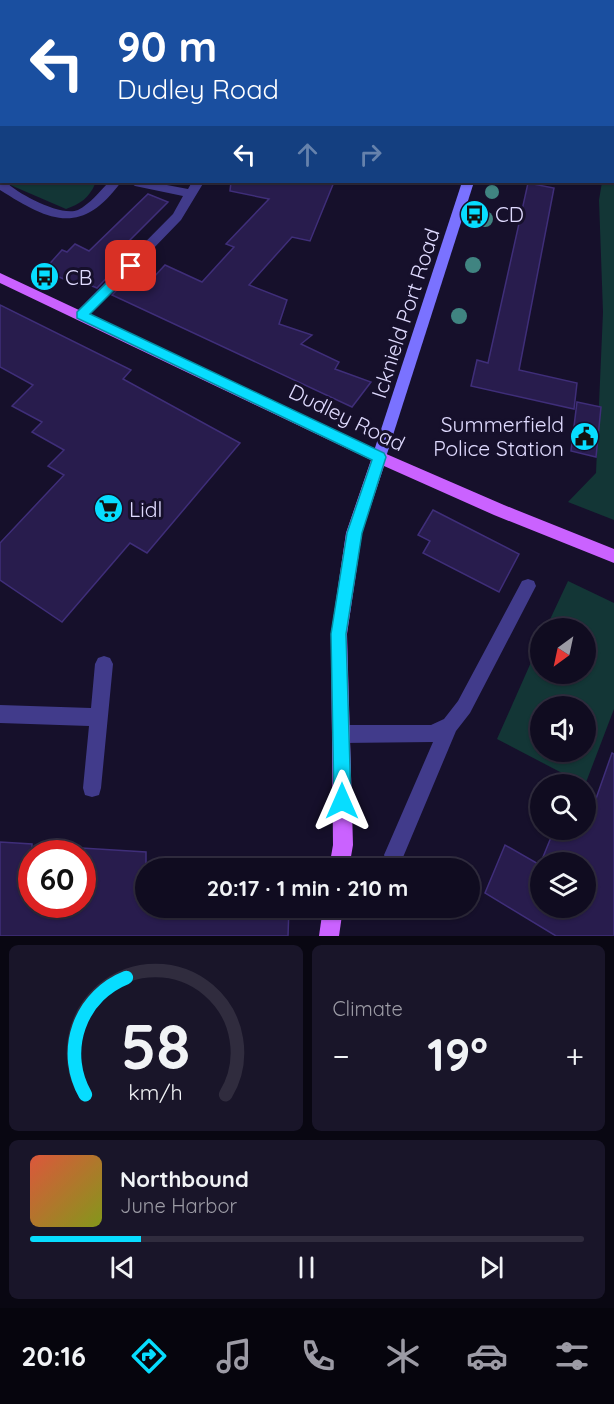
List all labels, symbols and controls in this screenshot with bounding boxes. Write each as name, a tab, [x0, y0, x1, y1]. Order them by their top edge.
text: 90 m	[117, 20, 217, 73]
icon: left	[18, 24, 96, 102]
text: Dudley Road	[117, 72, 279, 106]
icon: left	[228, 138, 261, 171]
icon: ahead	[291, 138, 324, 171]
icon: right	[354, 138, 387, 171]
bus stop icon: CD	[458, 198, 490, 230]
place label: CD	[495, 201, 524, 227]
street label: Icknield Port Road	[365, 225, 445, 401]
pin	[105, 240, 156, 291]
icon: arrive	[114, 249, 147, 282]
bus stop icon: CB	[28, 261, 60, 293]
place label: CB	[65, 264, 92, 290]
street label: Dudley Road	[285, 378, 409, 456]
place label: Summerfield Police Station	[433, 411, 564, 461]
public building icon: Summerfield Police Station	[569, 420, 601, 452]
supermarket icon: Lidl	[92, 493, 124, 525]
place label: Lidl	[129, 496, 162, 522]
north arrow	[530, 618, 596, 684]
map controls	[530, 618, 596, 918]
button: sound	[530, 696, 596, 762]
position arrow	[310, 769, 374, 833]
button: search	[530, 774, 596, 840]
speed limit sign: 60	[18, 840, 96, 918]
button: layers	[530, 852, 596, 918]
text: 20:17 · 1 min · 210 m	[207, 874, 408, 902]
text: Climate	[333, 996, 403, 1021]
text: 58	[121, 1007, 191, 1085]
text: 19°	[427, 1026, 488, 1082]
text: −	[333, 1035, 350, 1076]
text: +	[565, 1035, 584, 1076]
text: km/h	[129, 1079, 183, 1105]
text: Northbound	[120, 1165, 249, 1193]
text: June Harbor	[120, 1193, 237, 1218]
icon: previous	[106, 1251, 139, 1284]
icon: pause	[290, 1251, 323, 1284]
icon: next	[475, 1251, 508, 1284]
icon: directions	[128, 1335, 170, 1377]
icon: music	[213, 1335, 255, 1377]
icon: phone	[297, 1335, 339, 1377]
icon: climate	[382, 1335, 424, 1377]
icon: car	[466, 1335, 508, 1377]
icon: filters	[551, 1335, 593, 1377]
text: 20:16	[21, 1339, 86, 1373]

